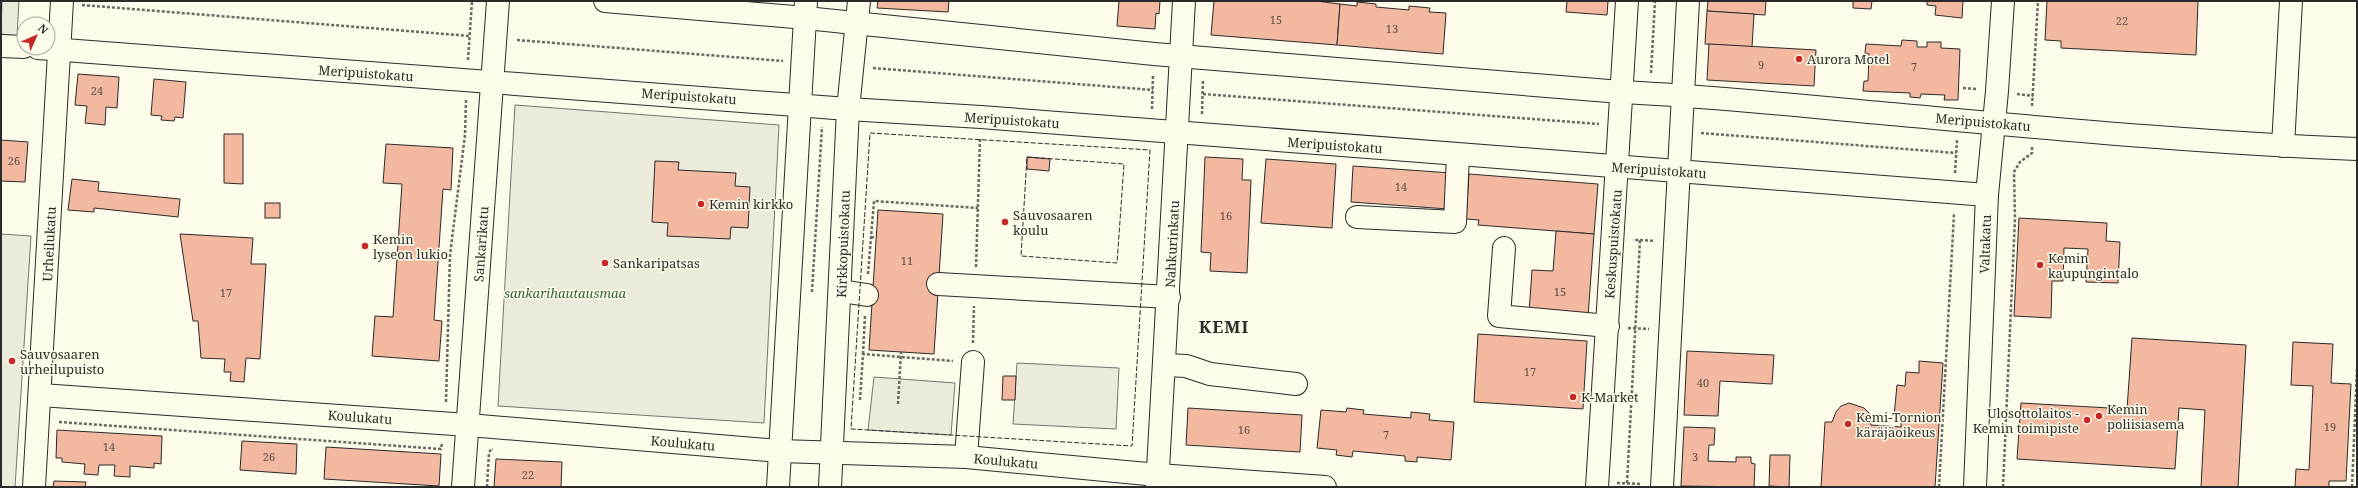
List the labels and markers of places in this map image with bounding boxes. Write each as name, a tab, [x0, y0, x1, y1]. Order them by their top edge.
place label: Aurora Motel	[1807, 50, 1890, 68]
marker: Aurora Motel	[1794, 54, 1804, 64]
place label: Kemin kirkko	[709, 195, 793, 213]
marker: Kemin kirkko	[696, 199, 706, 209]
place label: Sauvosaaren koulu	[1013, 206, 1093, 239]
marker: Sauvosaaren koulu	[1000, 217, 1010, 227]
place label: Kemin lyseon lukio	[373, 230, 448, 263]
marker: Kemin lyseon lukio	[360, 241, 370, 251]
place label: Kemin kaupungintalo	[2048, 249, 2139, 282]
place label: Sankaripatsas	[613, 254, 700, 272]
marker: Sankaripatsas	[600, 258, 610, 268]
marker: Kemin kaupungintalo	[2035, 260, 2045, 270]
place label: Sauvosaaren urheilupuisto	[20, 345, 104, 378]
marker: Sauvosaaren urheilupuisto	[7, 356, 17, 366]
place label: K-Market	[1581, 388, 1639, 406]
marker: K-Market	[1568, 392, 1578, 402]
place label: Kemin poliisiasema	[2107, 400, 2185, 433]
place label: Ulosottolaitos - Kemin toimipiste	[1973, 404, 2079, 437]
place label: Kemi-Tornion käräjäoikeus	[1856, 408, 1942, 441]
marker: Kemin poliisiasema	[2094, 411, 2104, 421]
marker: Ulosottolaitos - Kemin toimipiste	[2082, 415, 2092, 425]
marker: Kemi-Tornion käräjäoikeus	[1843, 419, 1853, 429]

